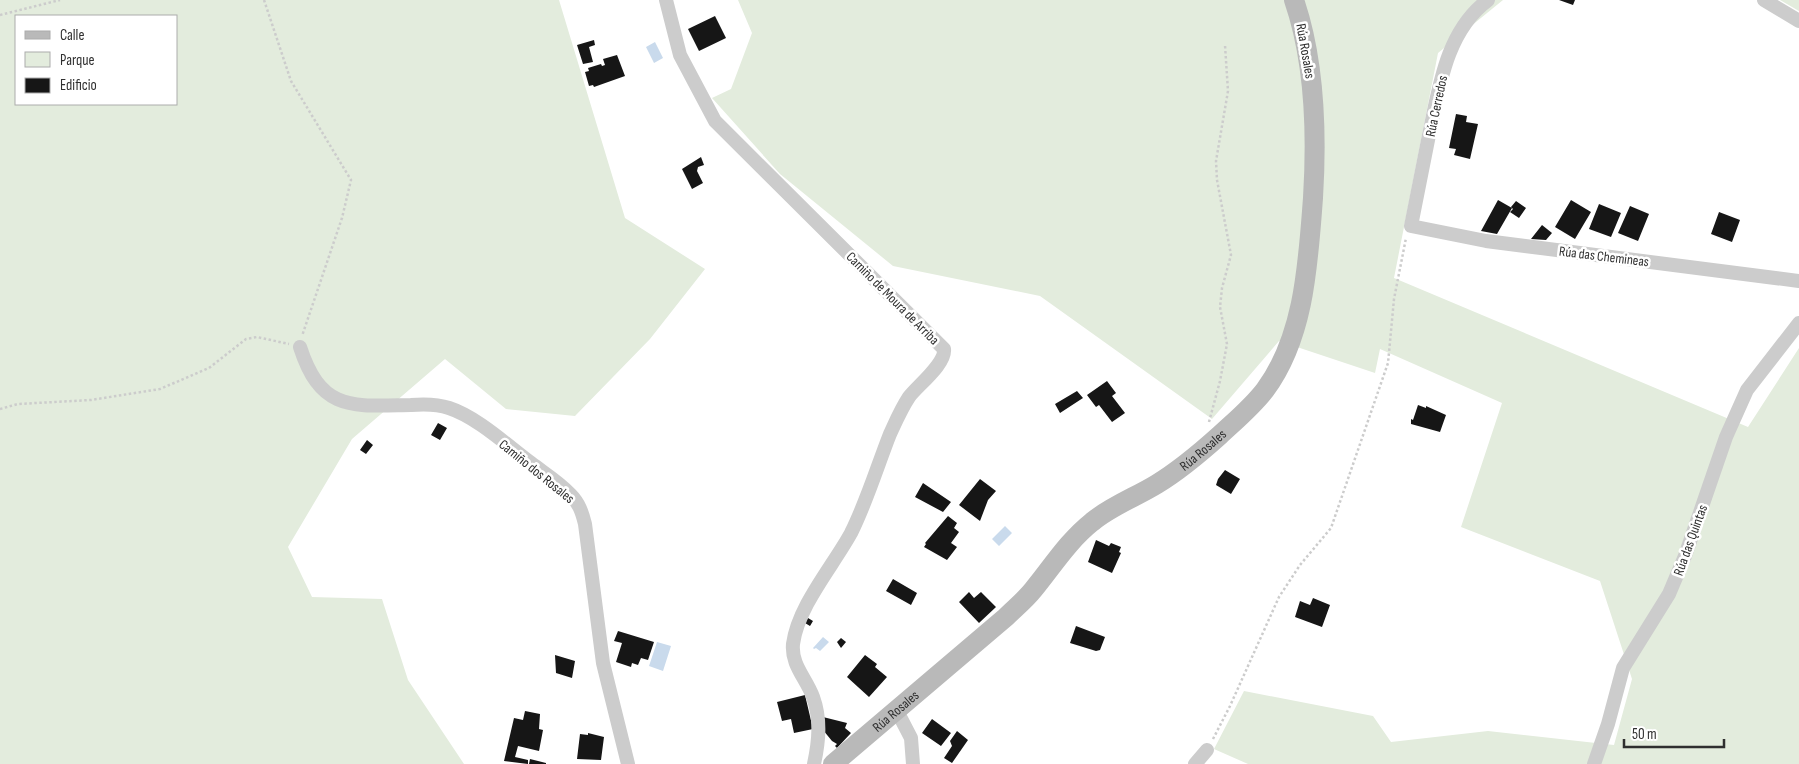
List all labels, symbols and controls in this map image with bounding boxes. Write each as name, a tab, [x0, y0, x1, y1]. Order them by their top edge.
legend	[15, 15, 178, 105]
street label: Rúa Rosales	[1292, 22, 1319, 80]
text: Calle	[60, 26, 84, 45]
text: Parque	[60, 51, 95, 70]
street label: Rúa Cerredos	[1422, 74, 1451, 138]
text: Edificio	[60, 76, 97, 95]
street label: Rúa das Chemineas	[1558, 243, 1650, 270]
street label: Camiño de Moura de Arriba	[843, 248, 943, 348]
street label: Rúa Rosales	[1176, 426, 1230, 475]
street label: Camiño dos Rosales	[496, 436, 578, 507]
street label: Rúa das Quintas	[1670, 502, 1711, 578]
street label: Rúa Rosales	[869, 687, 923, 736]
scale bar	[1624, 716, 1724, 748]
text: 50 m	[1632, 725, 1657, 744]

